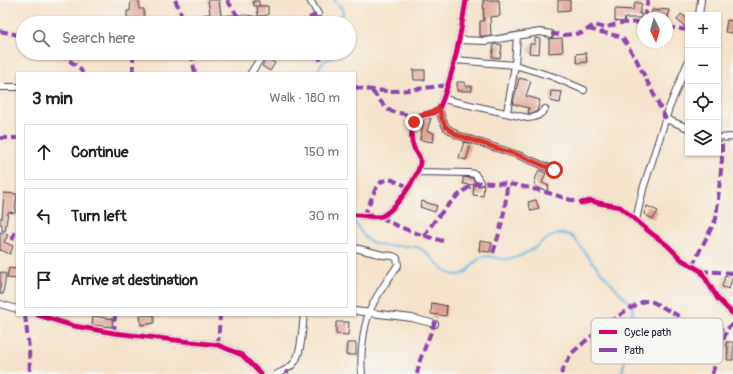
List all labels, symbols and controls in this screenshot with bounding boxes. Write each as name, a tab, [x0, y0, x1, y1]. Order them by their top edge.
north arrow	[637, 12, 673, 48]
map controls	[685, 12, 721, 156]
button: +	[685, 12, 721, 48]
search box	[16, 16, 356, 60]
icon: search	[30, 27, 52, 49]
text: Search here	[62, 29, 135, 48]
button: −	[685, 48, 721, 84]
button: locate	[685, 84, 721, 120]
text: 3 min	[32, 88, 73, 109]
text: Walk · 180 m	[270, 90, 340, 106]
route end	[405, 113, 423, 131]
button: layers	[685, 120, 721, 156]
icon: ahead	[33, 141, 55, 163]
text: Continue	[71, 143, 129, 162]
text: 150 m	[304, 144, 339, 160]
route start	[545, 161, 563, 179]
icon: left	[33, 205, 55, 227]
text: Turn left	[71, 207, 127, 226]
text: 30 m	[309, 208, 339, 224]
icon: arrive	[33, 269, 55, 291]
text: Arrive at destination	[71, 271, 198, 290]
legend	[591, 318, 723, 364]
text: Cycle path	[624, 326, 671, 339]
text: Path	[624, 344, 644, 357]

